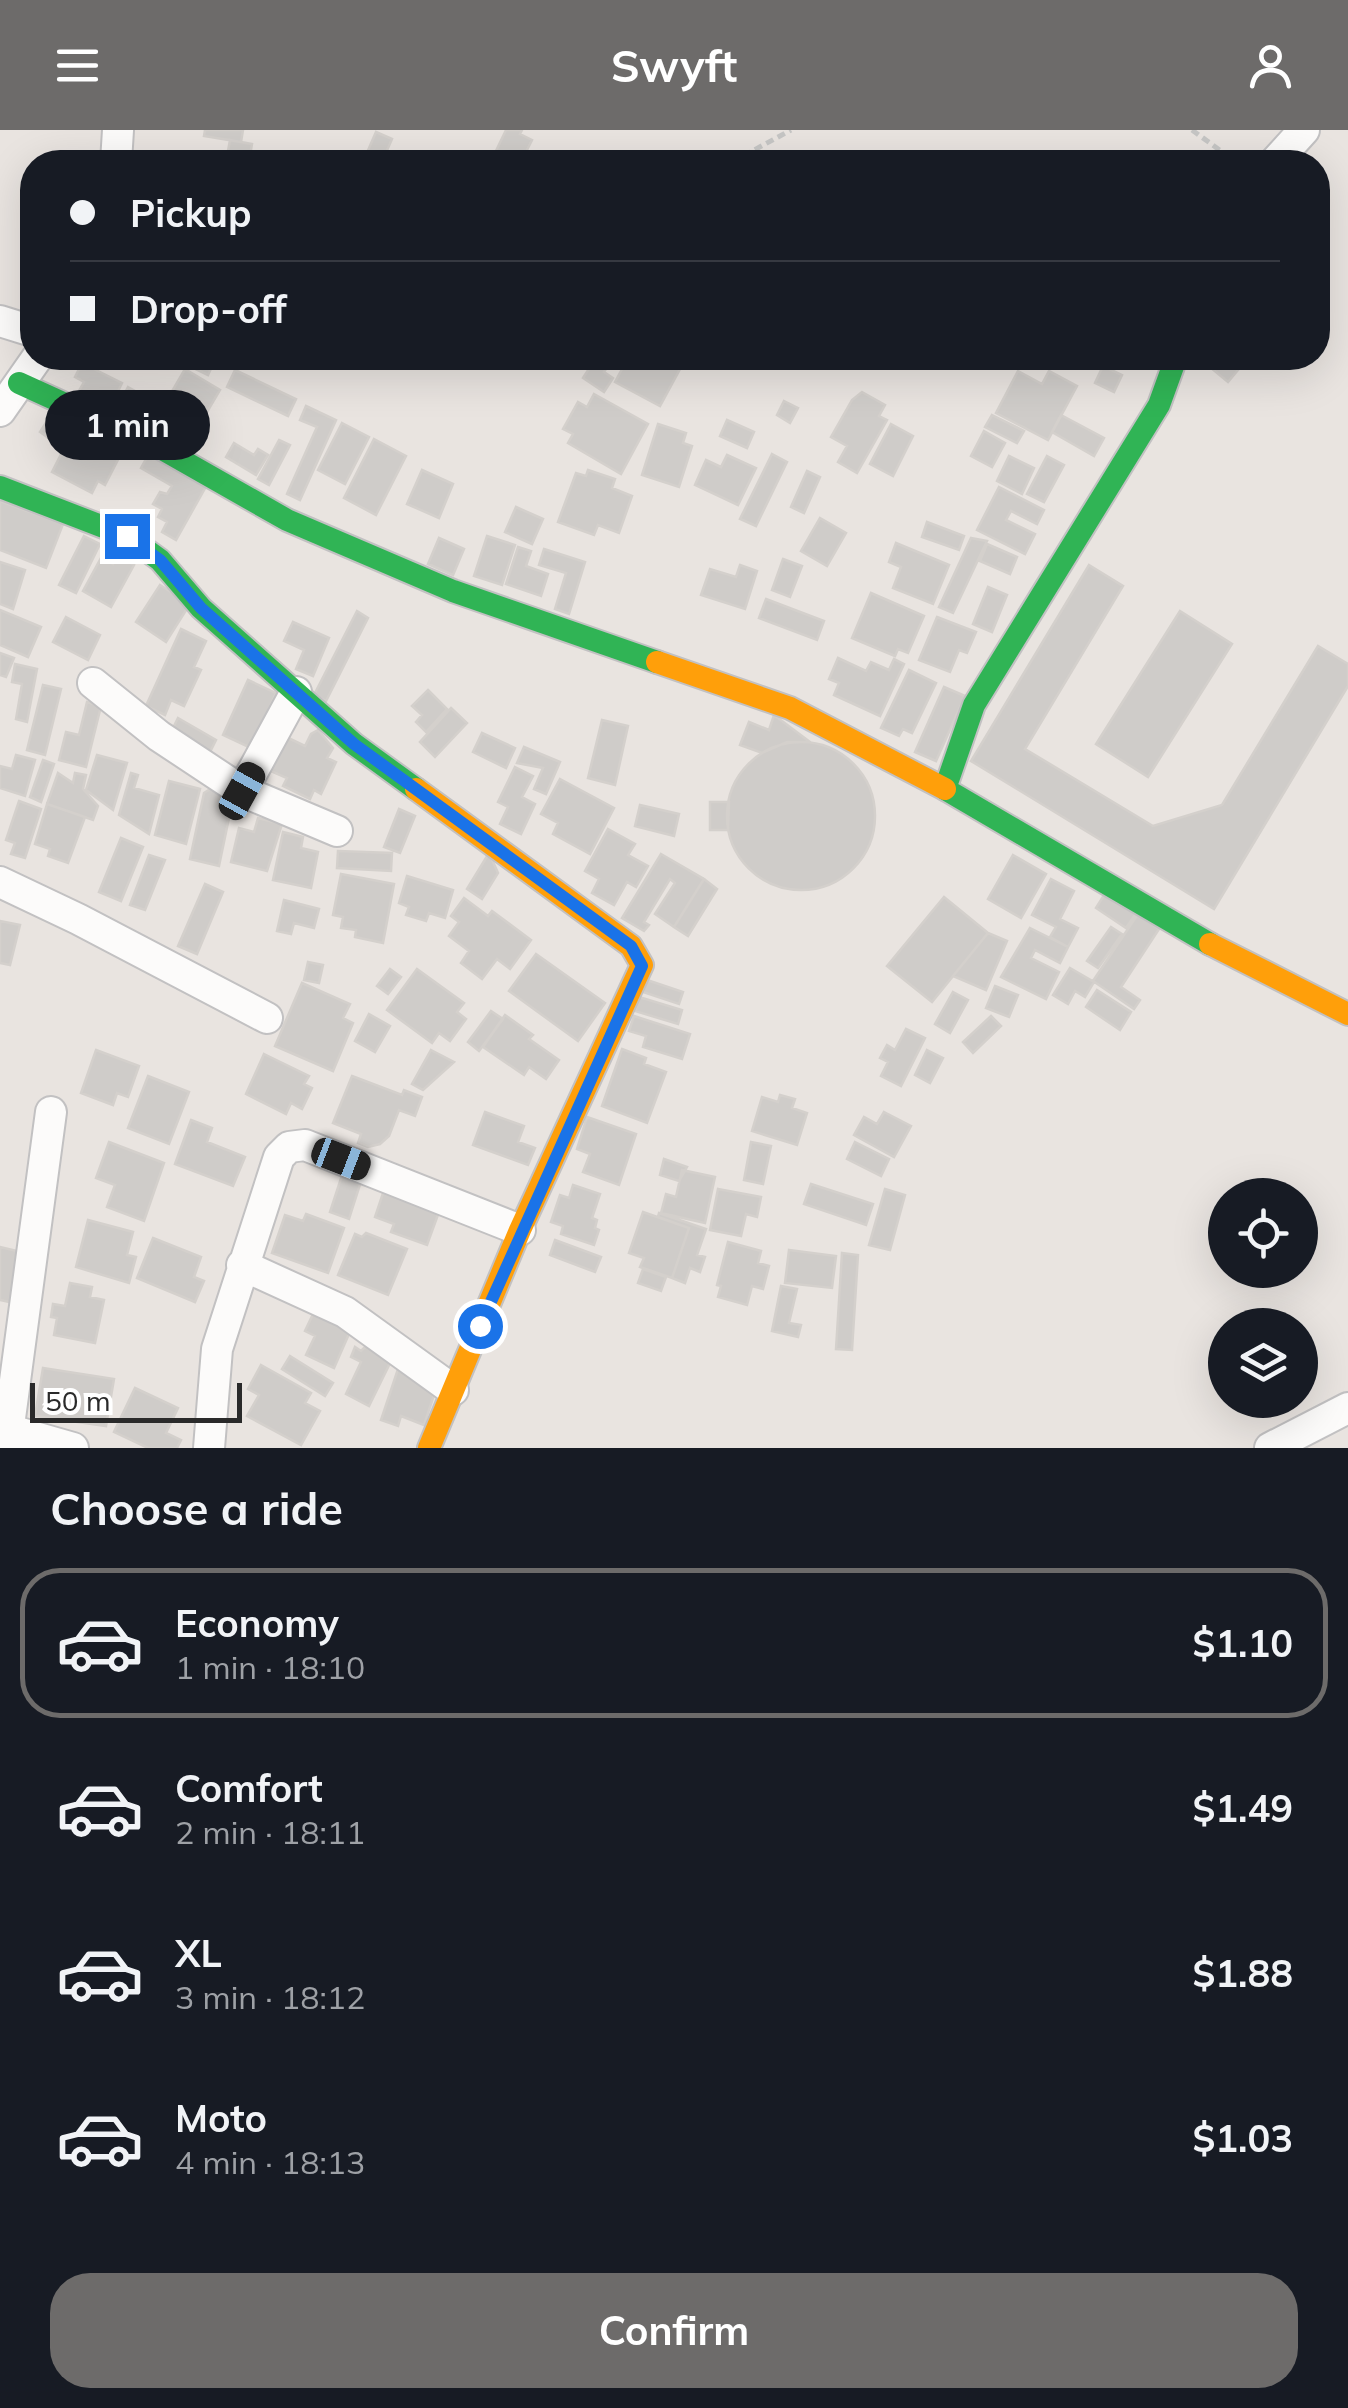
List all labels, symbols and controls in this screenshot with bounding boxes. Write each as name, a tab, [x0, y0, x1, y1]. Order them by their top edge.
text: Swyft	[611, 37, 737, 93]
icon: menu	[50, 38, 105, 93]
icon: person	[1243, 38, 1298, 93]
text: Pickup	[130, 189, 252, 237]
text: Drop-off	[130, 285, 287, 333]
callout: 1 min	[44, 391, 210, 461]
text: 1 min	[85, 405, 170, 445]
route end	[105, 514, 150, 559]
car	[214, 757, 270, 825]
car	[308, 1134, 374, 1184]
map controls	[1208, 1178, 1318, 1418]
button: locate	[1208, 1178, 1318, 1288]
route start	[458, 1304, 503, 1349]
button: layers	[1208, 1308, 1318, 1418]
scale bar	[30, 1378, 242, 1422]
text: 50 m	[45, 1383, 111, 1418]
text: Choose a ride	[50, 1480, 343, 1536]
icon: car	[55, 1598, 145, 1688]
text: Economy	[175, 1599, 339, 1647]
text: $1.10	[1192, 1619, 1293, 1667]
text: 1 min · 18:10	[175, 1647, 365, 1687]
icon: car	[55, 1763, 145, 1853]
text: Comfort	[175, 1764, 323, 1812]
text: $1.49	[1192, 1784, 1293, 1832]
text: 2 min · 18:11	[175, 1812, 365, 1852]
icon: car	[55, 1928, 145, 2018]
text: XL	[175, 1929, 222, 1977]
text: $1.88	[1192, 1949, 1293, 1997]
text: 3 min · 18:12	[175, 1977, 365, 2017]
icon: car	[55, 2093, 145, 2183]
text: Moto	[175, 2094, 267, 2142]
text: $1.03	[1192, 2114, 1293, 2162]
text: 4 min · 18:13	[175, 2142, 365, 2182]
button: Confirm	[50, 2273, 1298, 2388]

